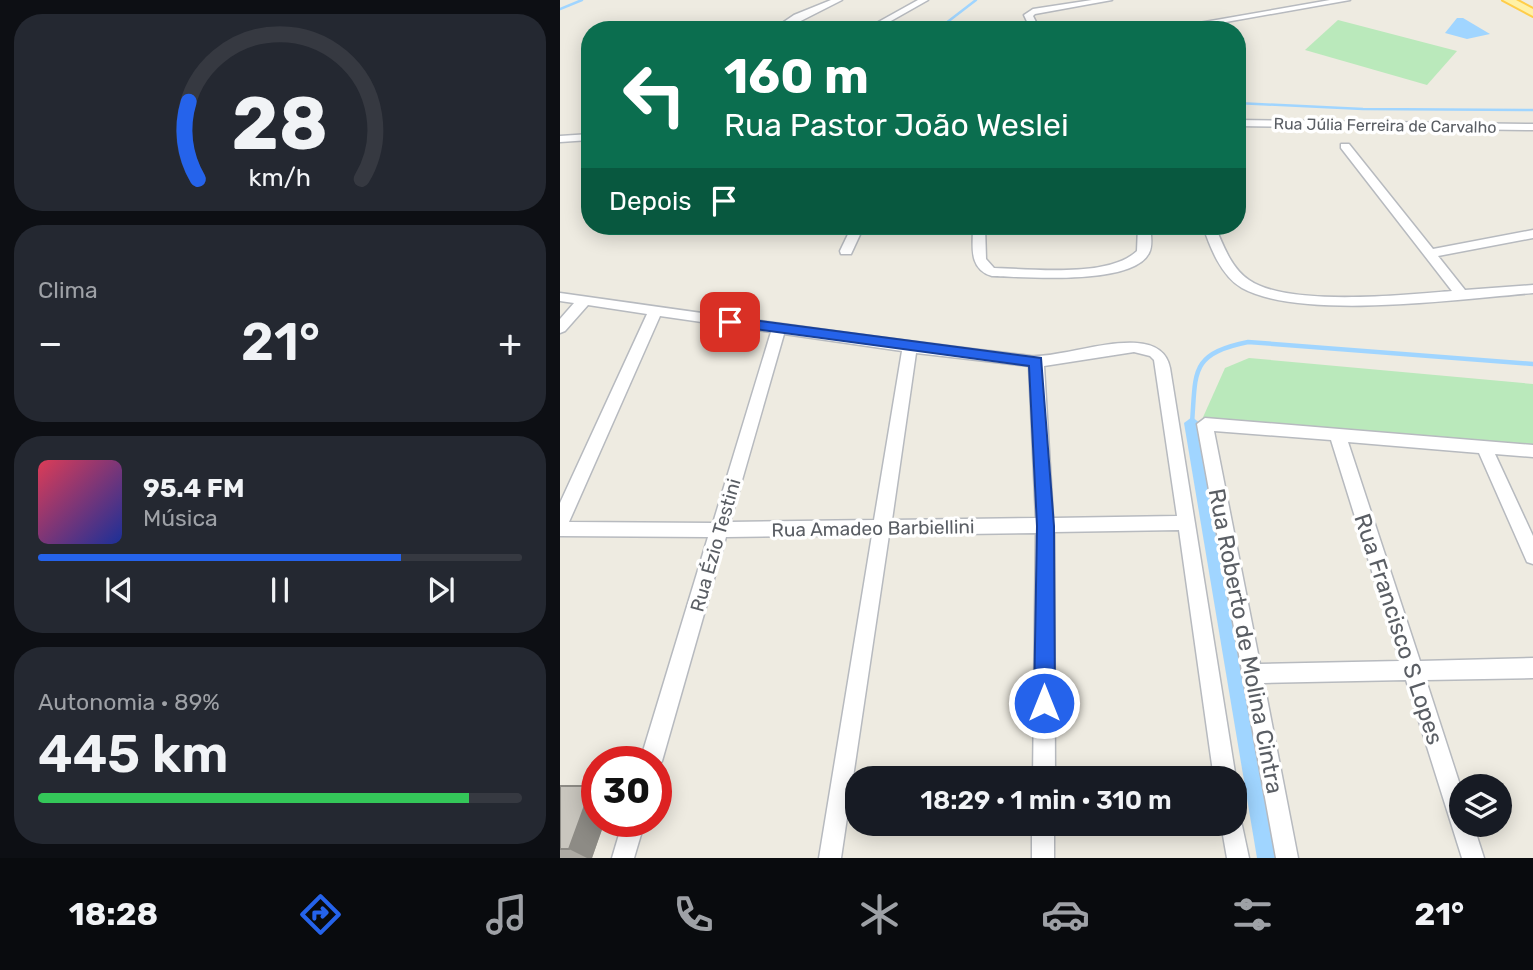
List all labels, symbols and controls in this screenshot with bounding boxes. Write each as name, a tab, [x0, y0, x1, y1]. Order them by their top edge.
text: 160 m	[724, 47, 869, 105]
icon: left	[609, 49, 700, 140]
text: 28	[232, 81, 328, 167]
text: Rua Pastor João Weslei	[724, 106, 1069, 144]
street label: Rua Júlia Ferreira de Carvalho	[1273, 114, 1497, 137]
text: km/h	[249, 162, 311, 191]
icon: arrive	[705, 182, 743, 220]
text: Depois	[609, 186, 691, 217]
text: Clima	[38, 276, 98, 304]
pin	[700, 292, 760, 352]
icon: arrive	[711, 303, 749, 341]
text: 21°	[241, 311, 320, 373]
text: −	[38, 320, 63, 366]
text: +	[498, 320, 522, 366]
text: 95.4 FM	[143, 473, 244, 504]
street label: Rua Ézio Testini	[685, 476, 745, 614]
street label: Rua Roberto de Molina Cintra	[1203, 486, 1289, 796]
text: Música	[143, 504, 218, 532]
street label: Rua Francisco S Lopes	[1348, 510, 1450, 748]
street label: Rua Amadeo Barbiellini	[771, 515, 975, 542]
icon: previous	[100, 571, 138, 609]
icon: pause	[261, 571, 299, 609]
icon: next	[422, 571, 460, 609]
position arrow	[1007, 666, 1081, 740]
text: Autonomia · 89%	[38, 688, 220, 716]
text: 445 km	[38, 723, 228, 785]
speed limit sign: 30	[581, 746, 672, 837]
map controls	[1449, 774, 1512, 837]
button: layers	[1449, 774, 1512, 837]
text: 18:29 · 1 min · 310 m	[920, 785, 1172, 816]
icon: directions	[296, 890, 345, 939]
icon: music	[482, 890, 531, 939]
icon: phone	[669, 890, 718, 939]
icon: climate	[855, 890, 904, 939]
icon: car	[1041, 890, 1090, 939]
icon: filters	[1228, 890, 1277, 939]
text: 18:28	[69, 895, 158, 933]
text: 21°	[1414, 895, 1464, 933]

